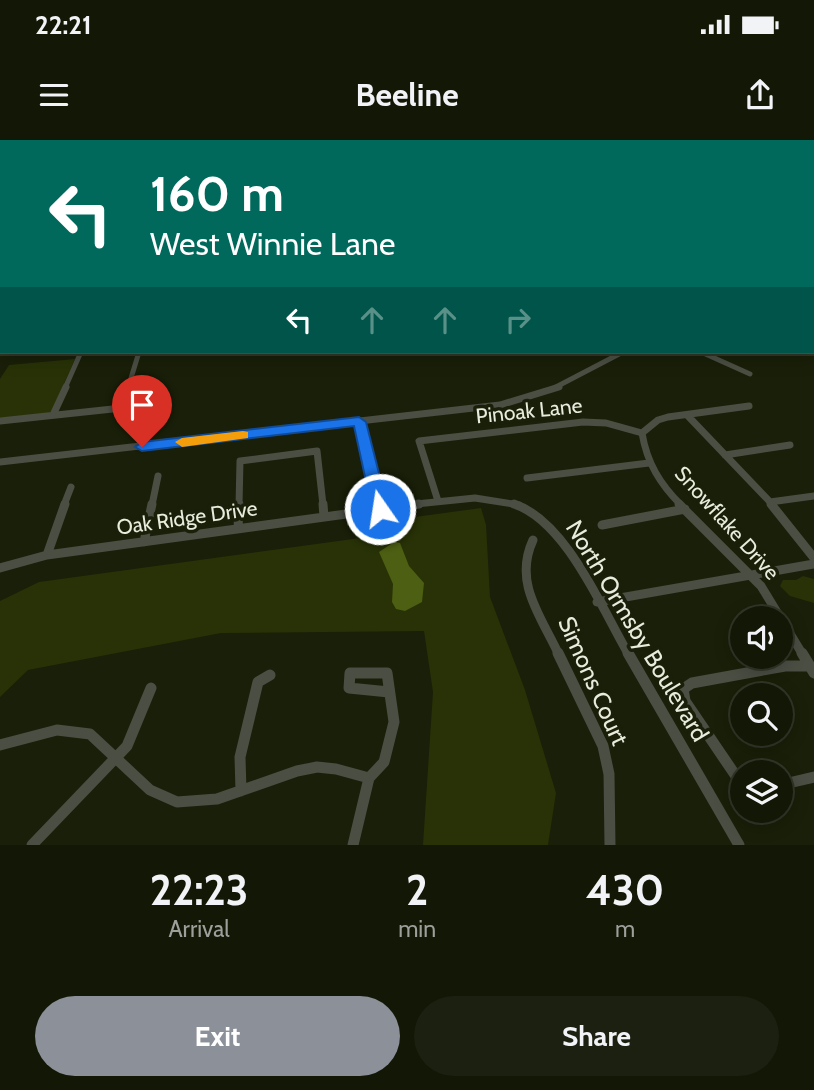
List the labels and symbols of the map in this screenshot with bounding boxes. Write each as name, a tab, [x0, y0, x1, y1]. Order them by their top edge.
pin	[112, 375, 172, 447]
street label: Pinoak Lane	[474, 392, 584, 429]
street label: Snowflake Drive	[670, 461, 785, 585]
position arrow	[343, 472, 417, 546]
street label: Oak Ridge Drive	[115, 495, 259, 540]
street label: North Ormsby Boulevard	[560, 515, 715, 747]
street label: Simons Court	[552, 612, 635, 750]

